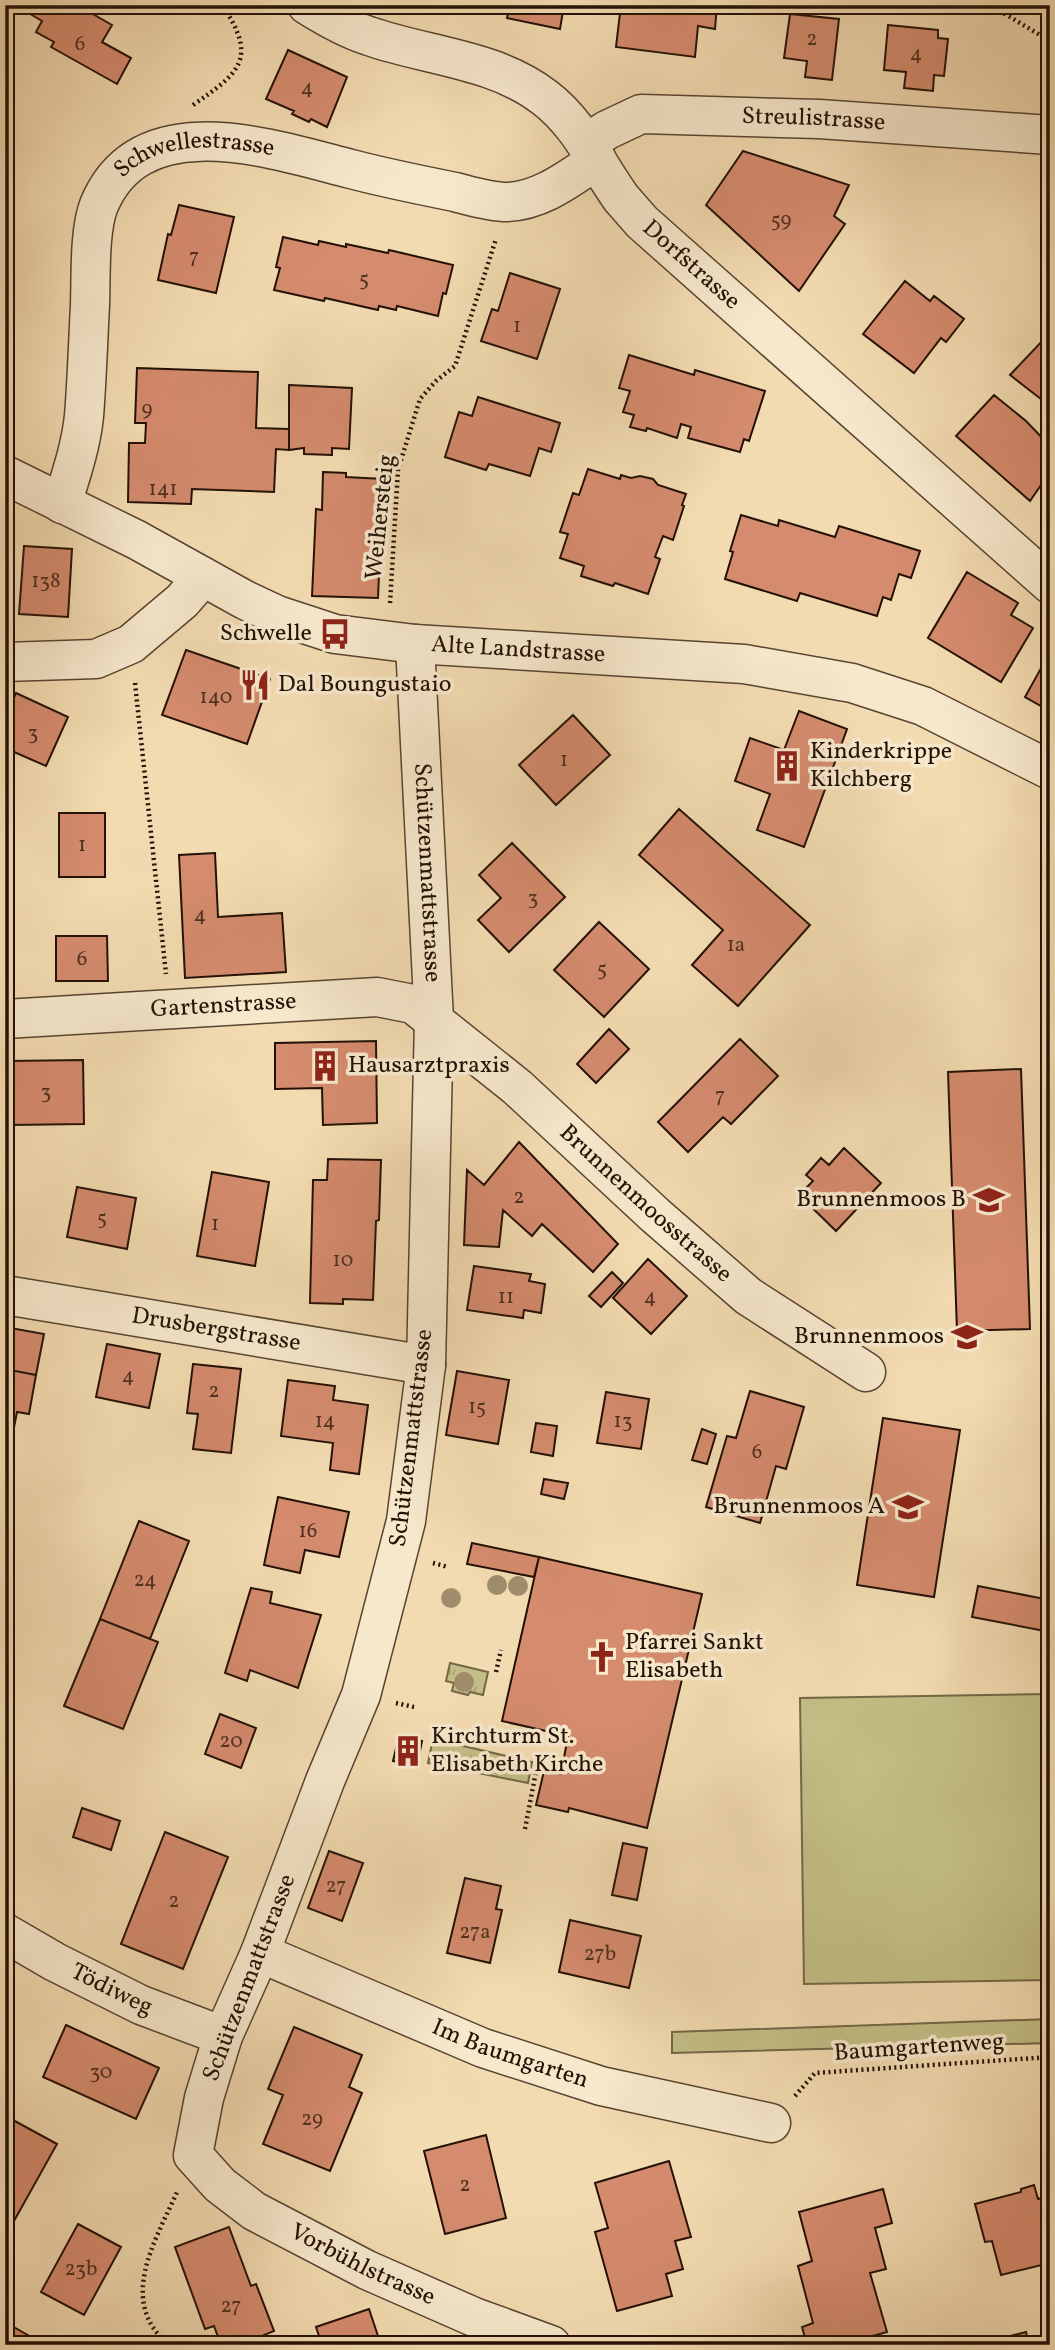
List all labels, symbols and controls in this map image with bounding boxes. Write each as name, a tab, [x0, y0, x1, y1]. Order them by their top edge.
house number: 2	[806, 25, 818, 54]
house number: 6	[75, 30, 85, 59]
house number: 4	[910, 40, 922, 69]
house number: 4	[301, 74, 313, 103]
street label: Streulistrasse	[741, 100, 886, 141]
street label: Schwellestrasse	[107, 125, 277, 186]
house number: 59	[771, 206, 791, 235]
street label: Dorfstrasse	[634, 212, 748, 318]
house number: 7	[189, 243, 199, 272]
house number: 5	[359, 265, 369, 294]
house number: 1	[513, 312, 521, 341]
house number: 9	[142, 395, 153, 424]
street label: Weihersteig	[358, 453, 404, 581]
house number: 141	[149, 475, 177, 504]
house number: 138	[31, 567, 61, 596]
place label: Schwelle	[220, 617, 312, 651]
bus stop icon: Schwelle	[318, 617, 352, 651]
street label: Alte Landstrasse	[430, 628, 606, 673]
restaurant icon: Dal Boungustaio	[238, 668, 272, 702]
place label: Dal Boungustaio	[278, 668, 451, 702]
house number: 140	[200, 683, 232, 712]
house number: 3	[28, 719, 38, 748]
place label: Kinderkrippe Kilchberg	[810, 735, 952, 797]
house number: 1	[560, 746, 568, 775]
building icon: Kinderkrippe Kilchberg	[770, 749, 804, 783]
street label: Schützenmattstrasse	[404, 762, 449, 983]
house number: 1	[78, 831, 86, 860]
house number: 3	[528, 884, 538, 913]
house number: 4	[194, 901, 206, 930]
house number: 1a	[727, 931, 745, 960]
house number: 6	[77, 945, 87, 974]
house number: 5	[597, 955, 607, 984]
street label: Gartenstrasse	[150, 985, 298, 1027]
building icon: Hausarztpraxis	[308, 1049, 342, 1083]
place label: Hausarztpraxis	[348, 1049, 510, 1083]
house number: 3	[41, 1078, 51, 1107]
house number: 7	[715, 1082, 725, 1111]
street label: Brunnenmoosstrasse	[551, 1117, 739, 1291]
house number: 2	[513, 1183, 525, 1212]
place label: Brunnenmoos B	[796, 1183, 966, 1217]
school or university icon: Brunnenmoos B	[972, 1183, 1006, 1217]
house number: 5	[97, 1204, 107, 1233]
house number: 1	[211, 1210, 219, 1239]
house number: 10	[333, 1246, 353, 1275]
house number: 11	[498, 1283, 514, 1312]
house number: 4	[644, 1283, 656, 1312]
street label: Drusbergstrasse	[129, 1299, 303, 1361]
place label: Brunnenmoos	[794, 1320, 944, 1354]
school or university icon: Brunnenmoos	[950, 1320, 984, 1354]
street label: Schützenmattstrasse	[382, 1327, 442, 1549]
house number: 4	[122, 1362, 134, 1391]
house number: 2	[208, 1377, 220, 1406]
house number: 15	[468, 1393, 486, 1422]
house number: 14	[315, 1407, 335, 1436]
house number: 13	[614, 1407, 632, 1436]
house number: 6	[752, 1438, 762, 1467]
place label: Brunnenmoos A	[713, 1490, 885, 1524]
school or university icon: Brunnenmoos A	[891, 1490, 925, 1524]
house number: 16	[299, 1517, 317, 1546]
house number: 24	[133, 1566, 157, 1595]
place label: Pfarrei Sankt Elisabeth	[625, 1626, 764, 1688]
church icon: Pfarrei Sankt Elisabeth	[585, 1640, 619, 1674]
place label: Kirchturm St. Elisabeth Kirche	[431, 1720, 603, 1782]
house number: 20	[219, 1727, 243, 1756]
building icon: Kirchturm St. Elisabeth Kirche	[391, 1734, 425, 1768]
street label: Schützenmattstrasse	[195, 1869, 305, 2087]
house number: 27	[326, 1872, 346, 1901]
house number: 2	[168, 1887, 180, 1916]
house number: 27a	[459, 1918, 491, 1947]
house number: 27b	[584, 1940, 616, 1969]
street label: Tödiweg	[65, 1955, 157, 2025]
street label: Im Baumgarten	[426, 2011, 593, 2098]
street label: Baumgartenweg	[833, 2025, 1005, 2071]
house number: 30	[90, 2058, 112, 2087]
house number: 29	[301, 2105, 323, 2134]
house number: 2	[459, 2171, 471, 2200]
street label: Vorbühlstrasse	[284, 2216, 441, 2315]
house number: 23b	[65, 2255, 97, 2284]
house number: 27	[221, 2292, 241, 2321]

